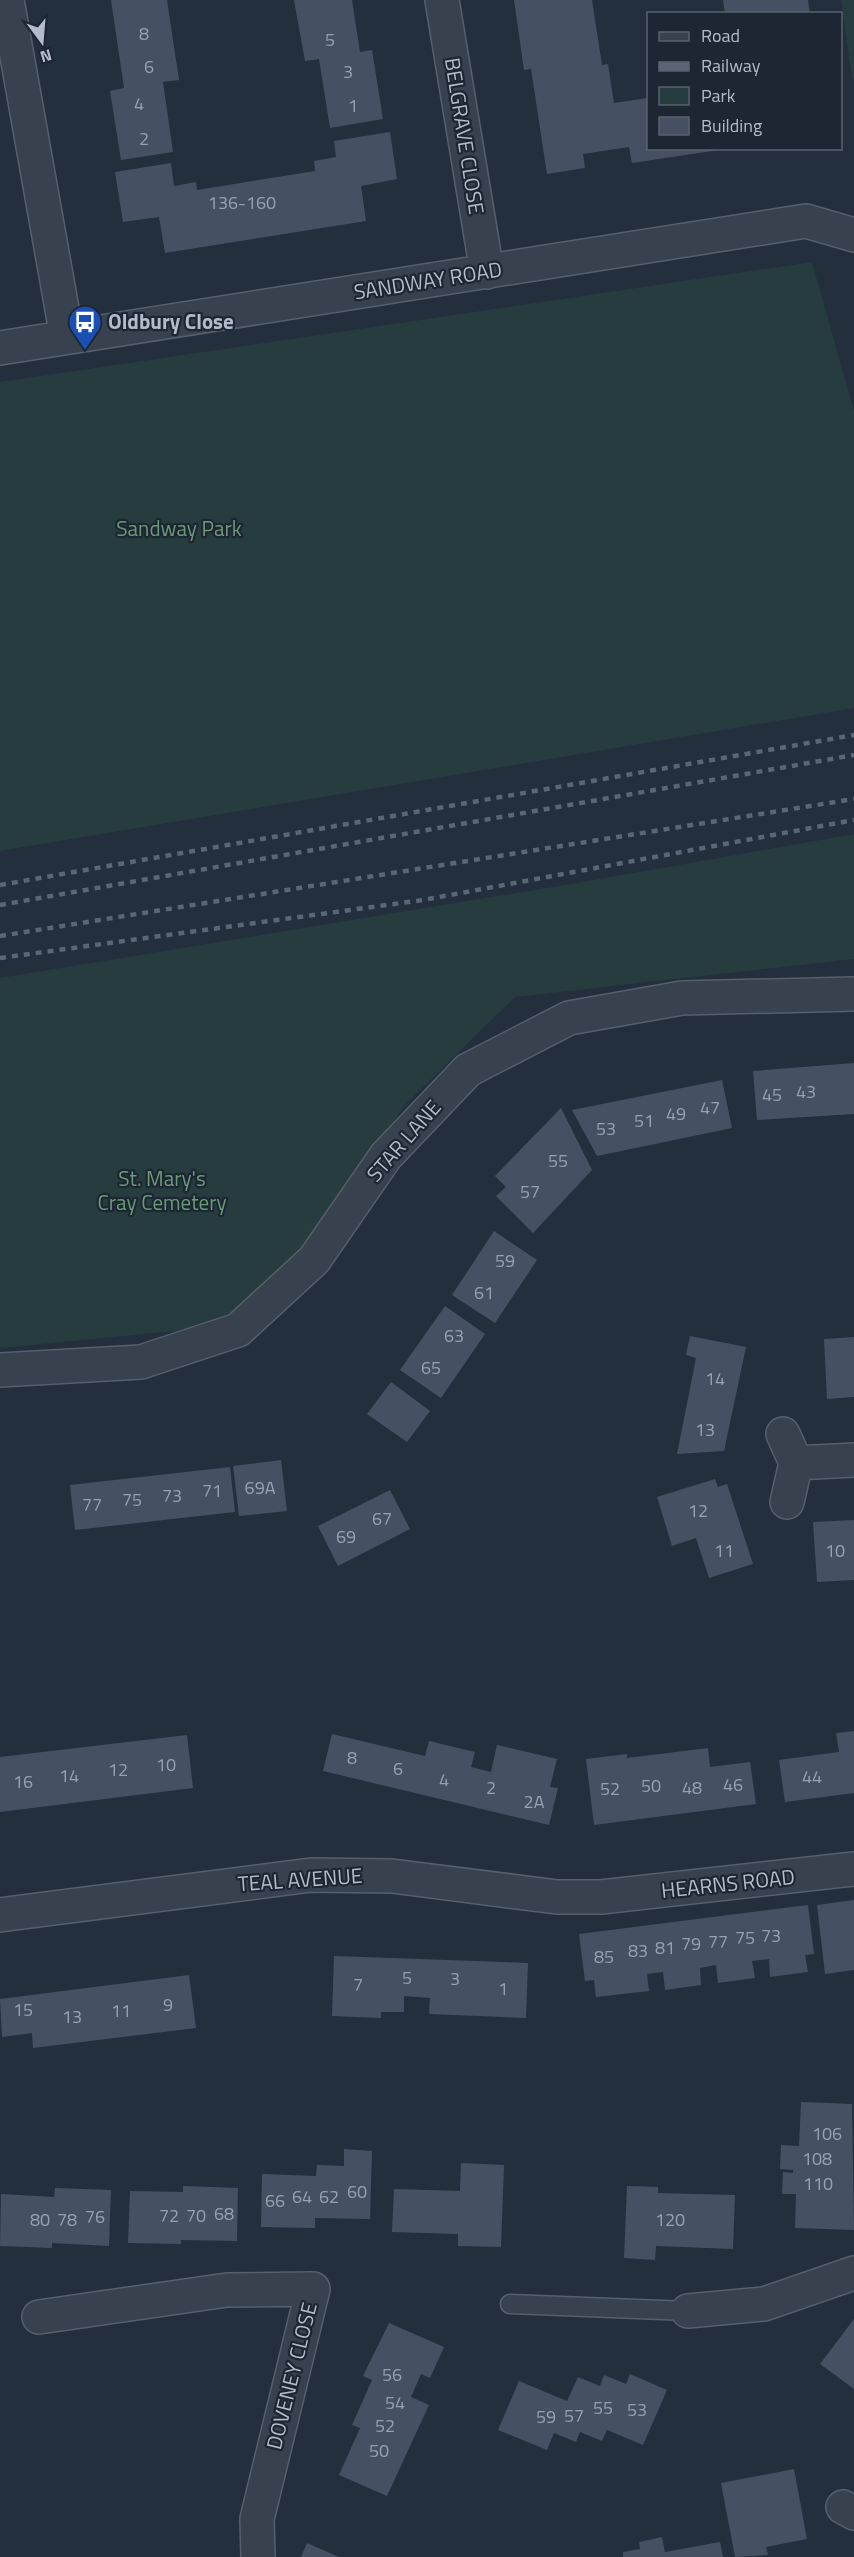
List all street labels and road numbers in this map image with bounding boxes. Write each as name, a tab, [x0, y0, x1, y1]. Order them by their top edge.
street label: BELGRAVE CLOSE	[437, 55, 493, 216]
street label: SANDWAY ROAD	[351, 253, 504, 308]
street label: STAR LANE	[358, 1092, 448, 1189]
street label: TEAL AVENUE	[236, 1859, 363, 1899]
street label: HEARNS ROAD	[660, 1860, 796, 1906]
street label: DOVENEY CLOSE	[257, 2299, 325, 2453]

